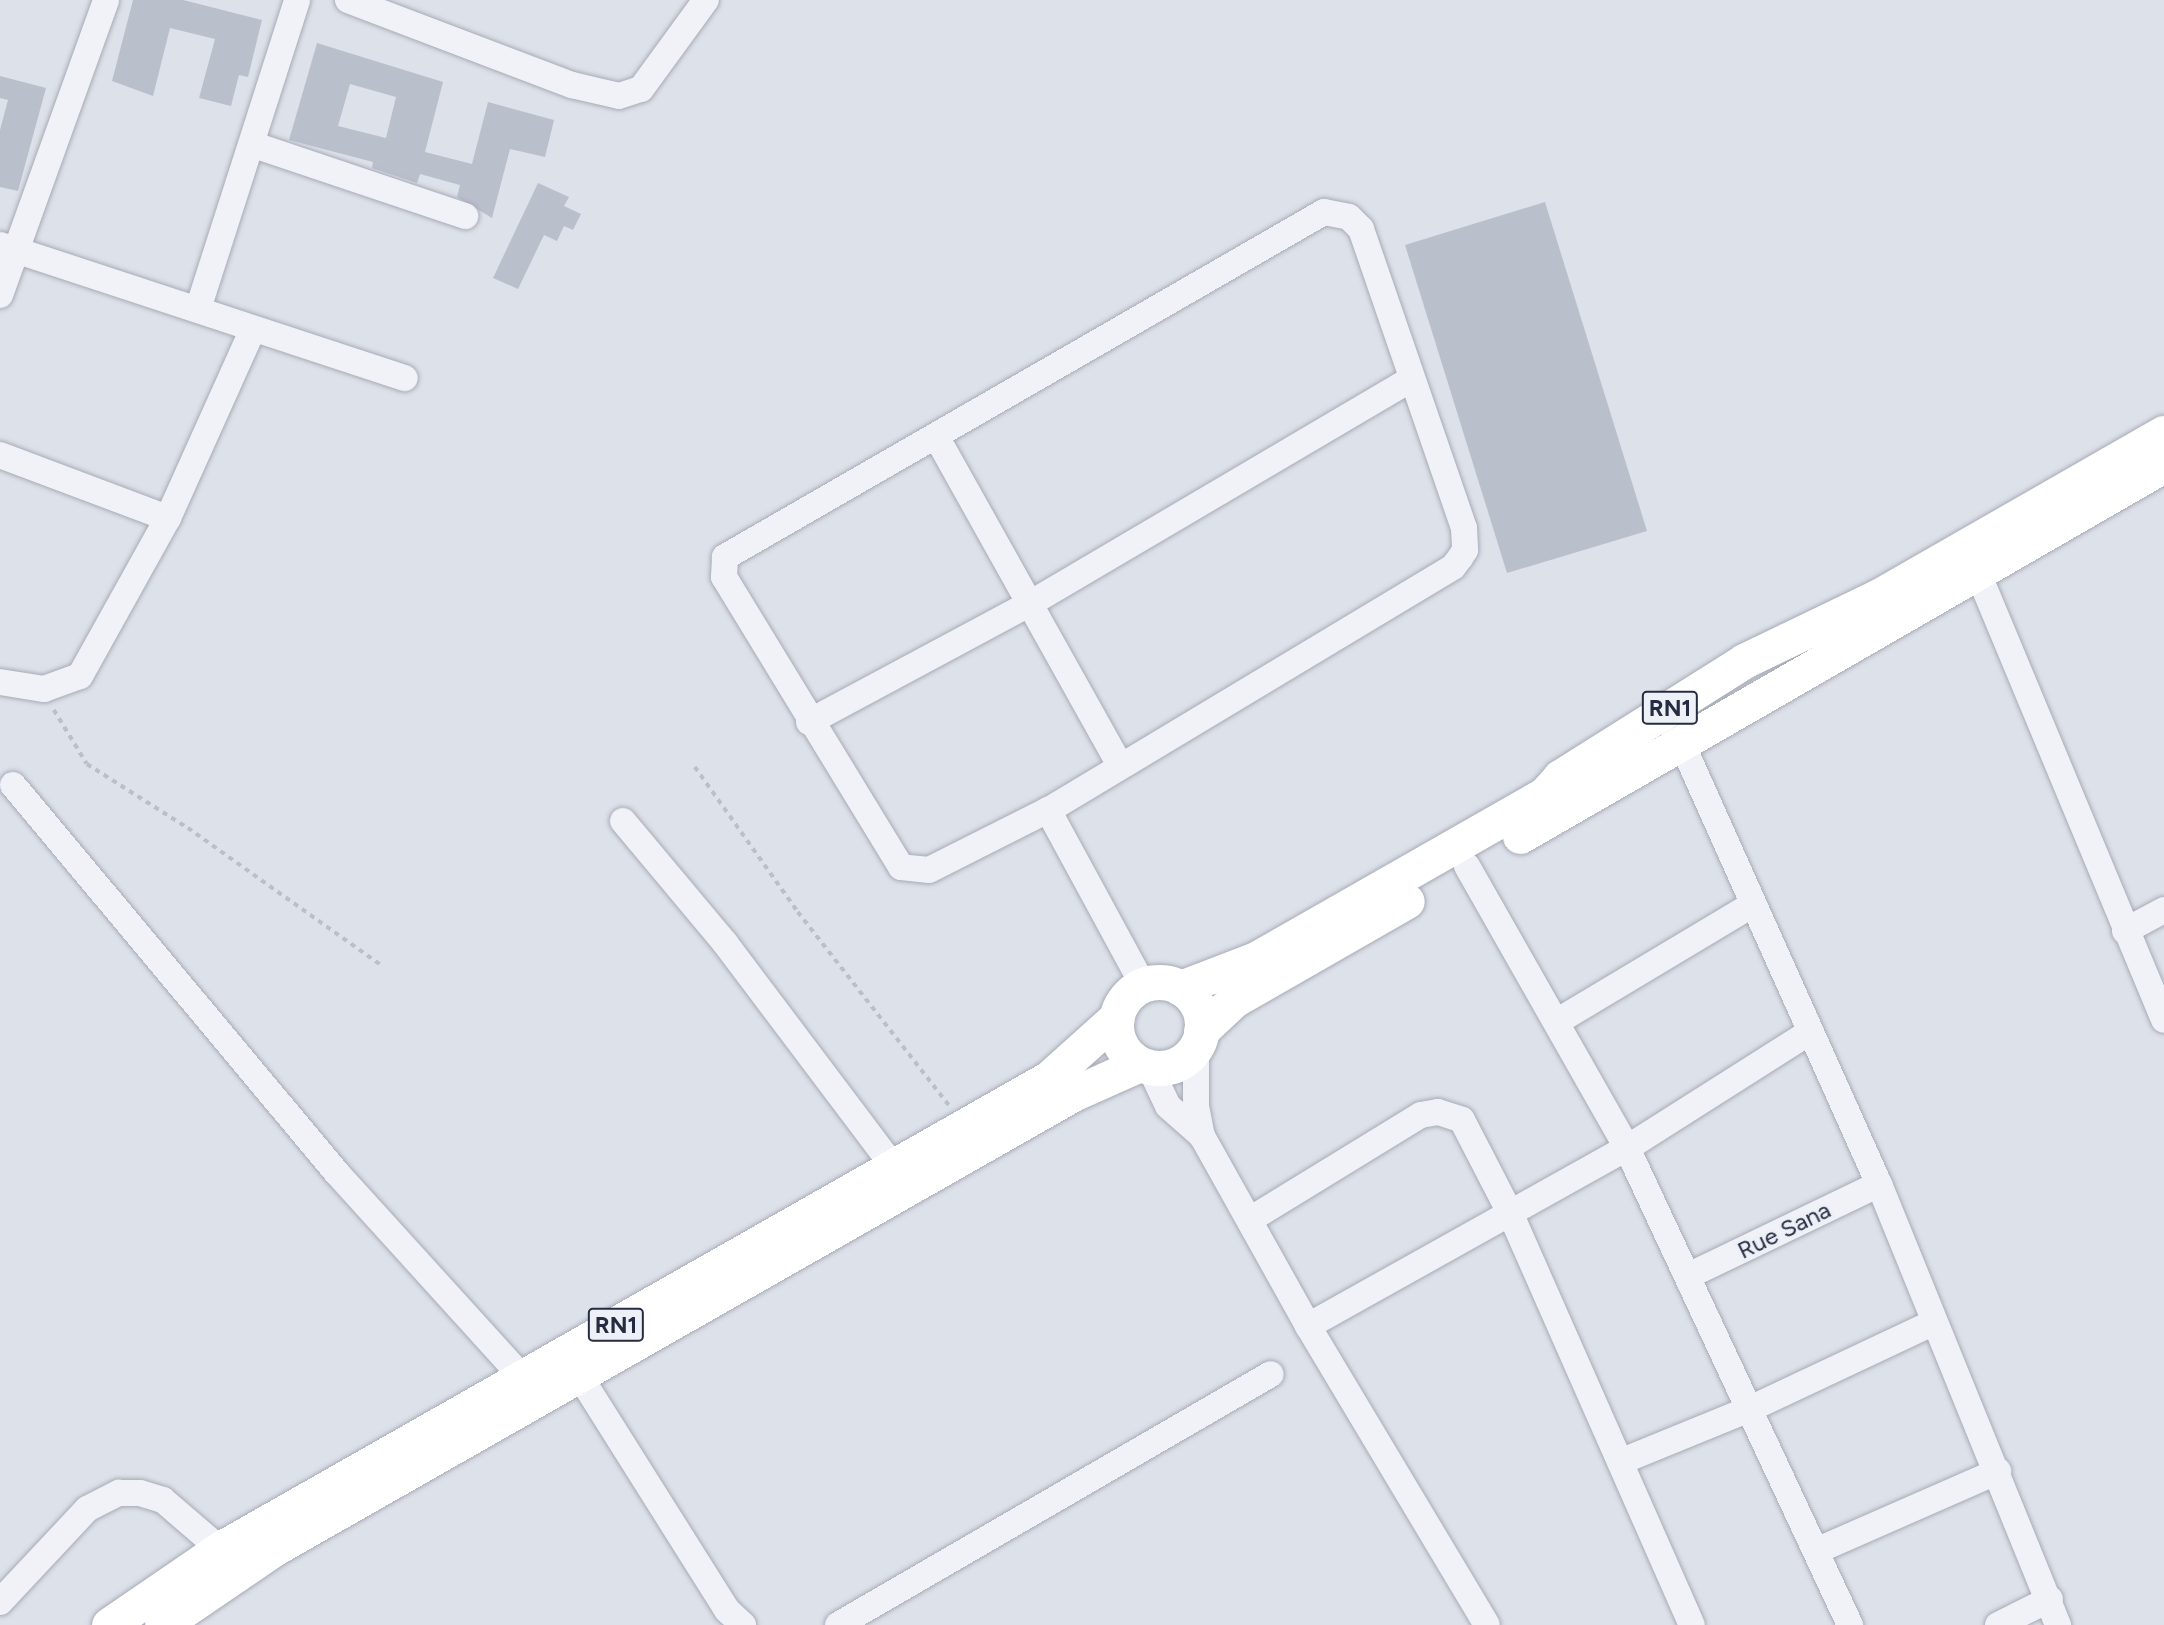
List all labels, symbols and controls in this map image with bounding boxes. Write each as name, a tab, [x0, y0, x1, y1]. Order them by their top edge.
road number: RN1	[1640, 688, 1700, 728]
street label: Rue Sana	[1733, 1195, 1835, 1265]
road number: RN1	[586, 1306, 646, 1344]

